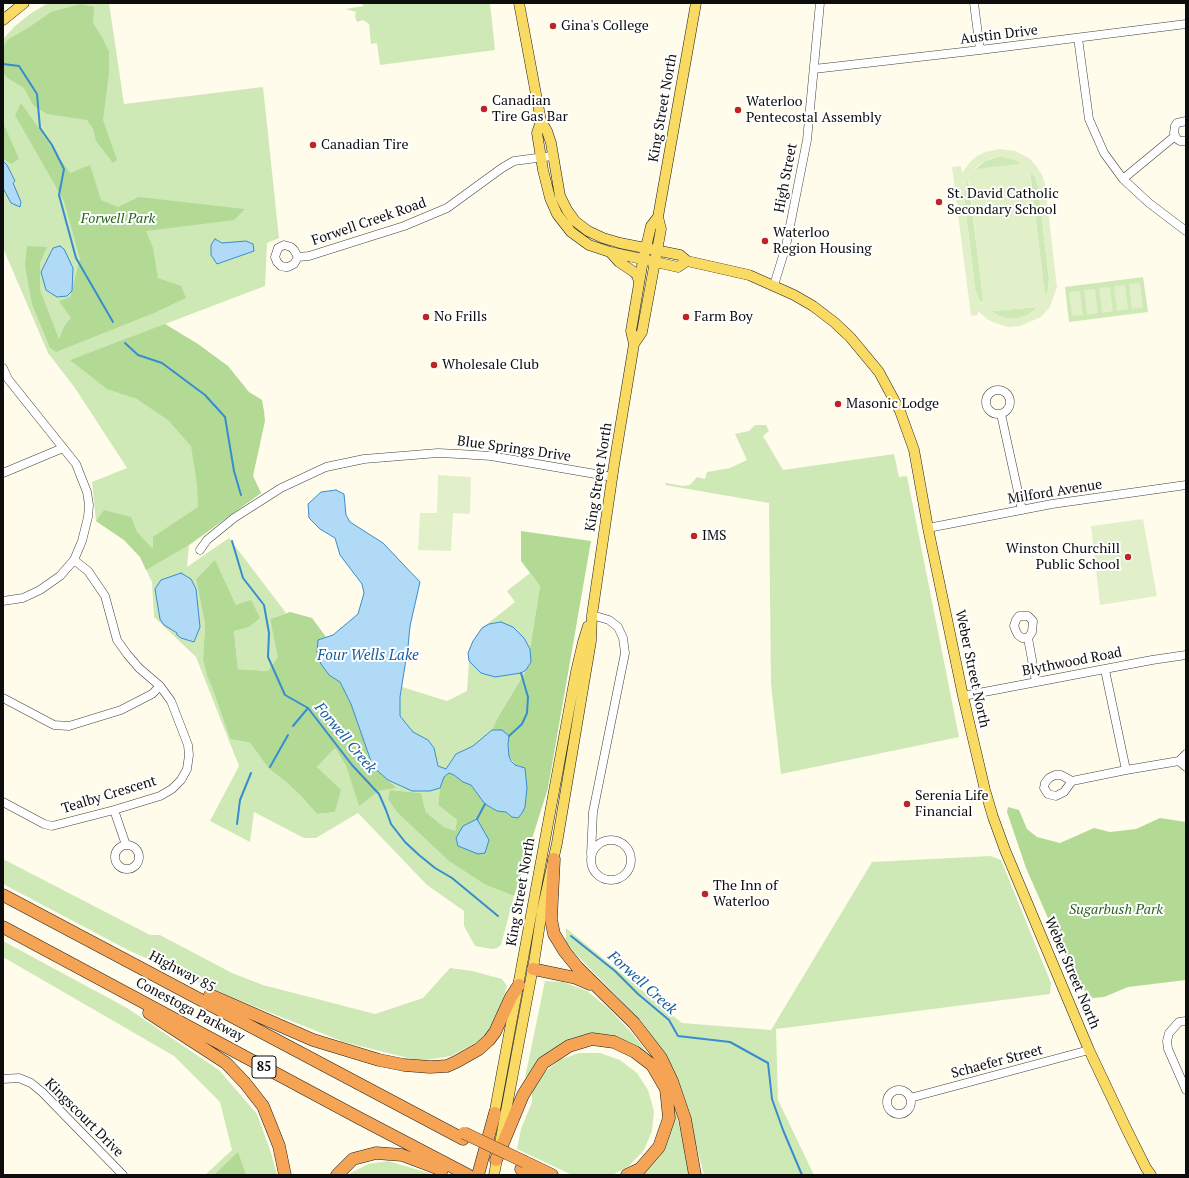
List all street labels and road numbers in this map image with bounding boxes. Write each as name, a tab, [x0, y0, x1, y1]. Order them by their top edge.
street label: Austin Drive	[959, 22, 1039, 48]
street label: King Street North	[645, 52, 681, 164]
street label: High Street	[771, 142, 801, 214]
street label: Forwell Creek Road	[309, 195, 429, 249]
street label: King Street North	[582, 421, 616, 533]
street label: Blue Springs Drive	[456, 433, 572, 465]
street label: Milford Avenue	[1007, 476, 1103, 508]
street label: Weber Street North	[951, 608, 993, 730]
street label: Blythwood Road	[1021, 644, 1123, 680]
street label: Tealby Crescent	[60, 773, 158, 817]
street label: King Street North	[503, 836, 539, 948]
street label: Weber Street North	[1041, 914, 1103, 1032]
street label: Highway 85	[146, 948, 218, 996]
street label: Conestoga Parkway	[133, 974, 247, 1046]
street label: Schaefer Street	[949, 1042, 1045, 1082]
road number: 85	[252, 1056, 276, 1078]
street label: Kingscourt Drive	[41, 1075, 127, 1161]

